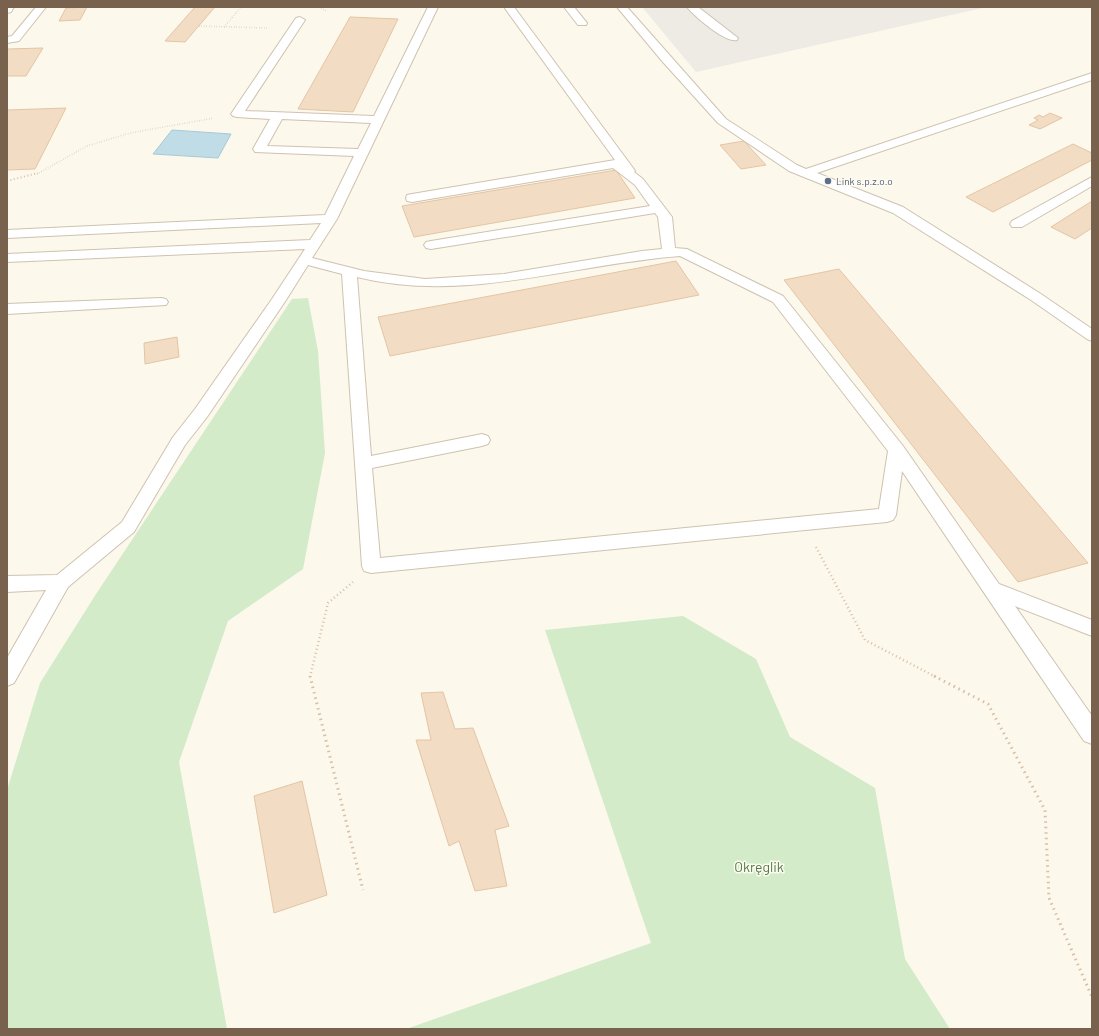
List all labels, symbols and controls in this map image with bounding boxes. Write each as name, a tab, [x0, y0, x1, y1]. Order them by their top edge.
place label: Link s.p.z.o.o	[836, 175, 893, 187]
marker: Link s.p.z.o.o	[823, 176, 833, 186]
park label: Okręglik	[734, 858, 784, 875]

